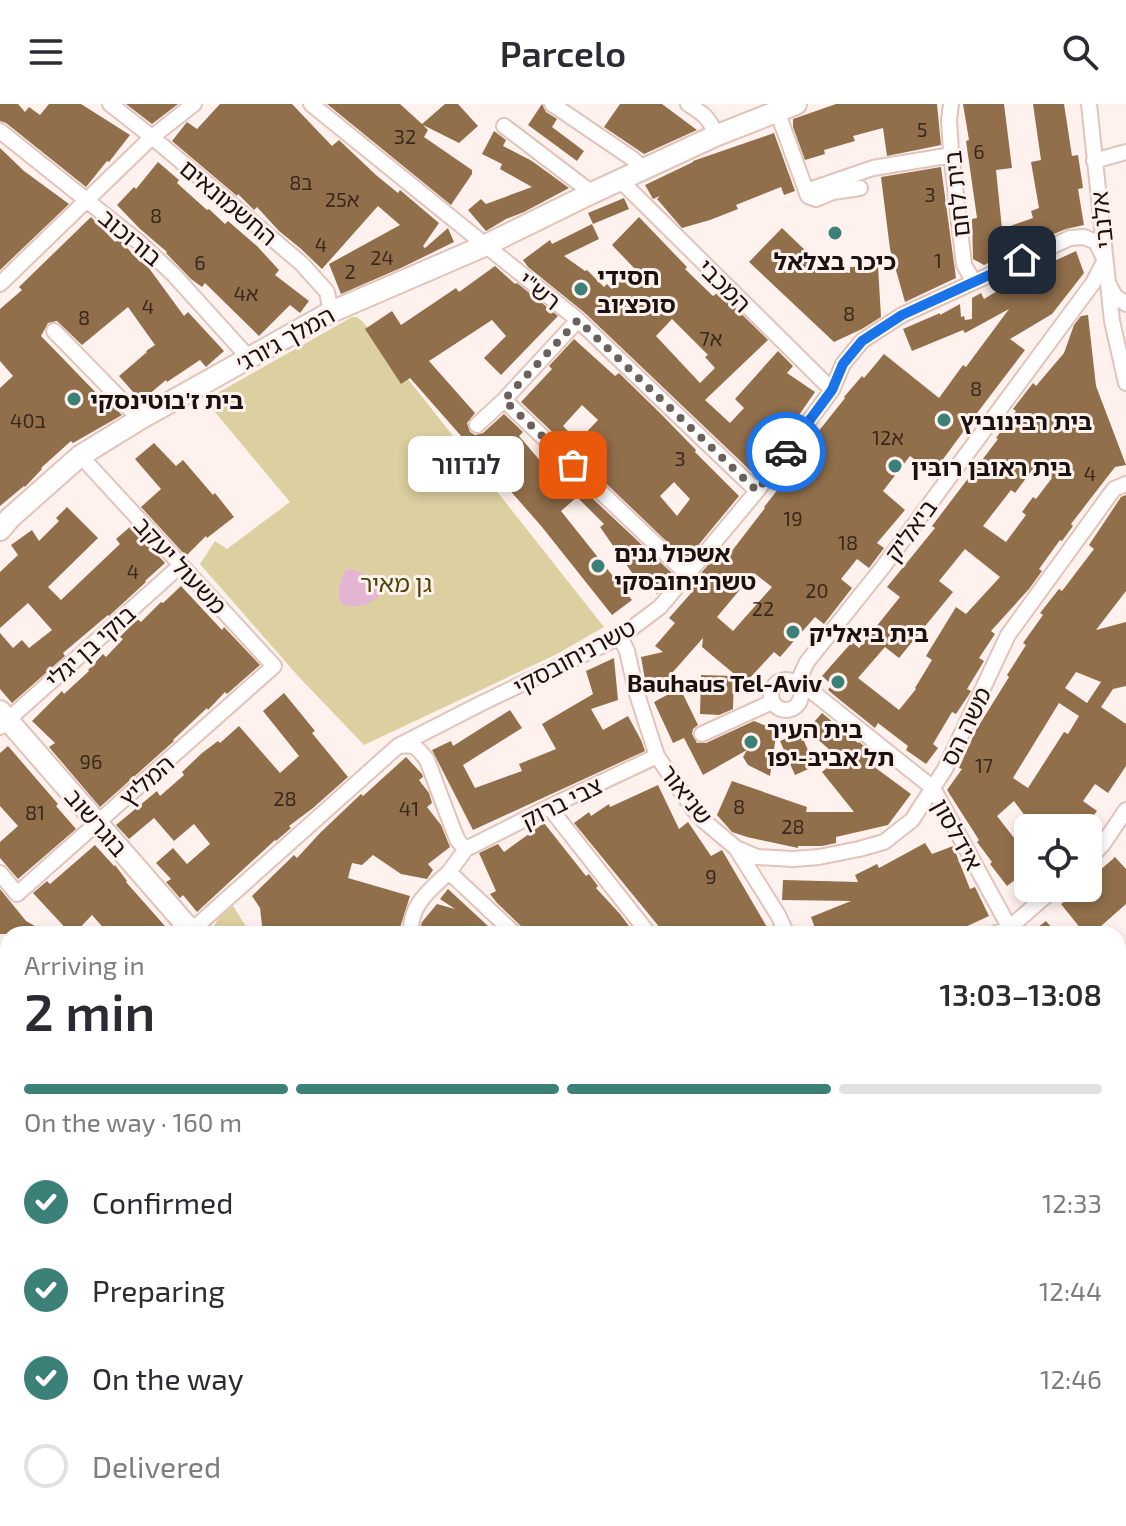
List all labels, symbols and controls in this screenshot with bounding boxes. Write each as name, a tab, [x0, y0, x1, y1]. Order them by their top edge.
icon: menu	[24, 30, 68, 74]
icon: search	[1058, 30, 1102, 74]
text: Parcelo	[500, 31, 626, 74]
house number: 5	[917, 117, 927, 141]
house number: 32	[394, 124, 416, 148]
house number: 6	[973, 139, 985, 163]
street label: בית לחם	[937, 149, 975, 239]
street label: החשמונאים	[174, 153, 284, 251]
house number: 8ב	[289, 170, 313, 194]
house number: 3	[924, 182, 936, 206]
house number: 25א	[325, 187, 359, 211]
street label: אלנבי	[1084, 190, 1118, 250]
street label: בורוכוב	[93, 202, 169, 272]
house number: 8	[150, 203, 162, 227]
marker: כיכר בצלאל	[826, 224, 844, 242]
pin	[988, 226, 1056, 294]
house number: 4	[315, 232, 327, 256]
icon: home	[1000, 238, 1044, 282]
house number: 24	[370, 245, 394, 269]
place label: כיכר בצלאל	[774, 246, 896, 275]
house number: 1	[934, 248, 942, 272]
house number: 6	[194, 250, 206, 274]
street label: המכבי	[692, 252, 758, 318]
house number: 2	[344, 259, 356, 283]
place label: חסידי סוכצ׳וב	[597, 261, 676, 318]
street label: רש"י	[513, 265, 567, 315]
marker: חסידי סוכצ׳וב	[572, 280, 590, 298]
house number: 4א	[234, 281, 258, 305]
house number: 4	[142, 294, 154, 318]
street label: המלך ג׳ורג׳	[231, 299, 339, 377]
house number: 8	[843, 301, 855, 325]
house number: 8	[78, 305, 90, 329]
house number: 7א	[700, 326, 722, 350]
house number: 8	[970, 376, 982, 400]
place label: בית ז'בוטינסקי	[90, 385, 244, 414]
marker: בית ז'בוטינסקי	[65, 390, 83, 408]
place label: בית רבינוביץ	[960, 406, 1092, 435]
house number: 40ב	[10, 408, 46, 432]
marker: בית רבינוביץ	[935, 411, 953, 429]
courier	[746, 412, 826, 492]
house number: 12א	[872, 425, 904, 449]
icon: car	[764, 430, 808, 474]
pin	[539, 431, 607, 499]
callout: לנדוור	[409, 437, 525, 493]
icon: bag	[551, 443, 595, 487]
house number: 3	[674, 446, 686, 470]
text: לנדוור	[431, 448, 501, 479]
place label: בית ראובן רובין	[911, 452, 1072, 481]
marker: בית ראובן רובין	[886, 457, 904, 475]
house number: 4	[1084, 461, 1096, 485]
street label: ביאליק	[878, 493, 942, 567]
house number: 19	[783, 506, 803, 530]
street label: משעול יעקב	[129, 510, 233, 620]
house number: 18	[838, 530, 858, 554]
place label: אשכול גנים טשרניחובסקי	[614, 538, 756, 595]
marker: אשכול גנים טשרניחובסקי	[589, 557, 607, 575]
house number: 4	[127, 559, 139, 583]
park label: גן מאיר	[360, 568, 432, 597]
house number: 20	[805, 578, 829, 602]
house number: 22	[752, 596, 774, 620]
street label: בוקי בן יגלי	[39, 598, 141, 694]
street label: טשרניחובסקי	[508, 612, 640, 700]
place label: בית ביאליק	[809, 618, 929, 647]
marker: בית ביאליק	[784, 623, 802, 641]
place label: Bauhaus Tel-Aviv	[627, 668, 822, 697]
marker: Bauhaus Tel-Aviv	[829, 673, 847, 691]
street label: משה הס	[934, 682, 996, 770]
place label: בית העיר תל אביב-יפו	[767, 714, 895, 771]
marker: בית העיר תל אביב-יפו	[742, 733, 760, 751]
street label: המליץ	[113, 748, 179, 812]
house number: 96	[80, 749, 102, 773]
house number: 17	[975, 753, 993, 777]
street label: שניאור	[655, 758, 719, 830]
street label: צבי ברוק	[516, 770, 606, 834]
street label: בוגרשוב	[60, 782, 134, 862]
house number: 28	[273, 786, 297, 810]
street label: אידלסון	[927, 793, 989, 875]
house number: 8	[733, 794, 745, 818]
house number: 41	[399, 796, 419, 820]
house number: 81	[25, 800, 45, 824]
house number: 28	[781, 814, 805, 838]
map controls	[1014, 814, 1102, 902]
button: locate	[1014, 814, 1102, 902]
house number: 9	[705, 864, 717, 888]
text: Arriving in	[24, 949, 145, 980]
text: 13:03–13:08	[940, 976, 1102, 1012]
text: 2 min	[24, 979, 155, 1041]
text: On the way · 160 m	[24, 1106, 242, 1137]
icon: check	[24, 1180, 68, 1224]
text: Confirmed	[92, 1184, 233, 1220]
text: 12:33	[1042, 1187, 1102, 1218]
icon: check	[24, 1268, 68, 1312]
text: Preparing	[92, 1272, 225, 1308]
text: 12:44	[1039, 1275, 1102, 1306]
icon: check	[24, 1356, 68, 1400]
text: On the way	[92, 1360, 244, 1396]
text: 12:46	[1040, 1363, 1102, 1394]
text: Delivered	[92, 1448, 221, 1484]

